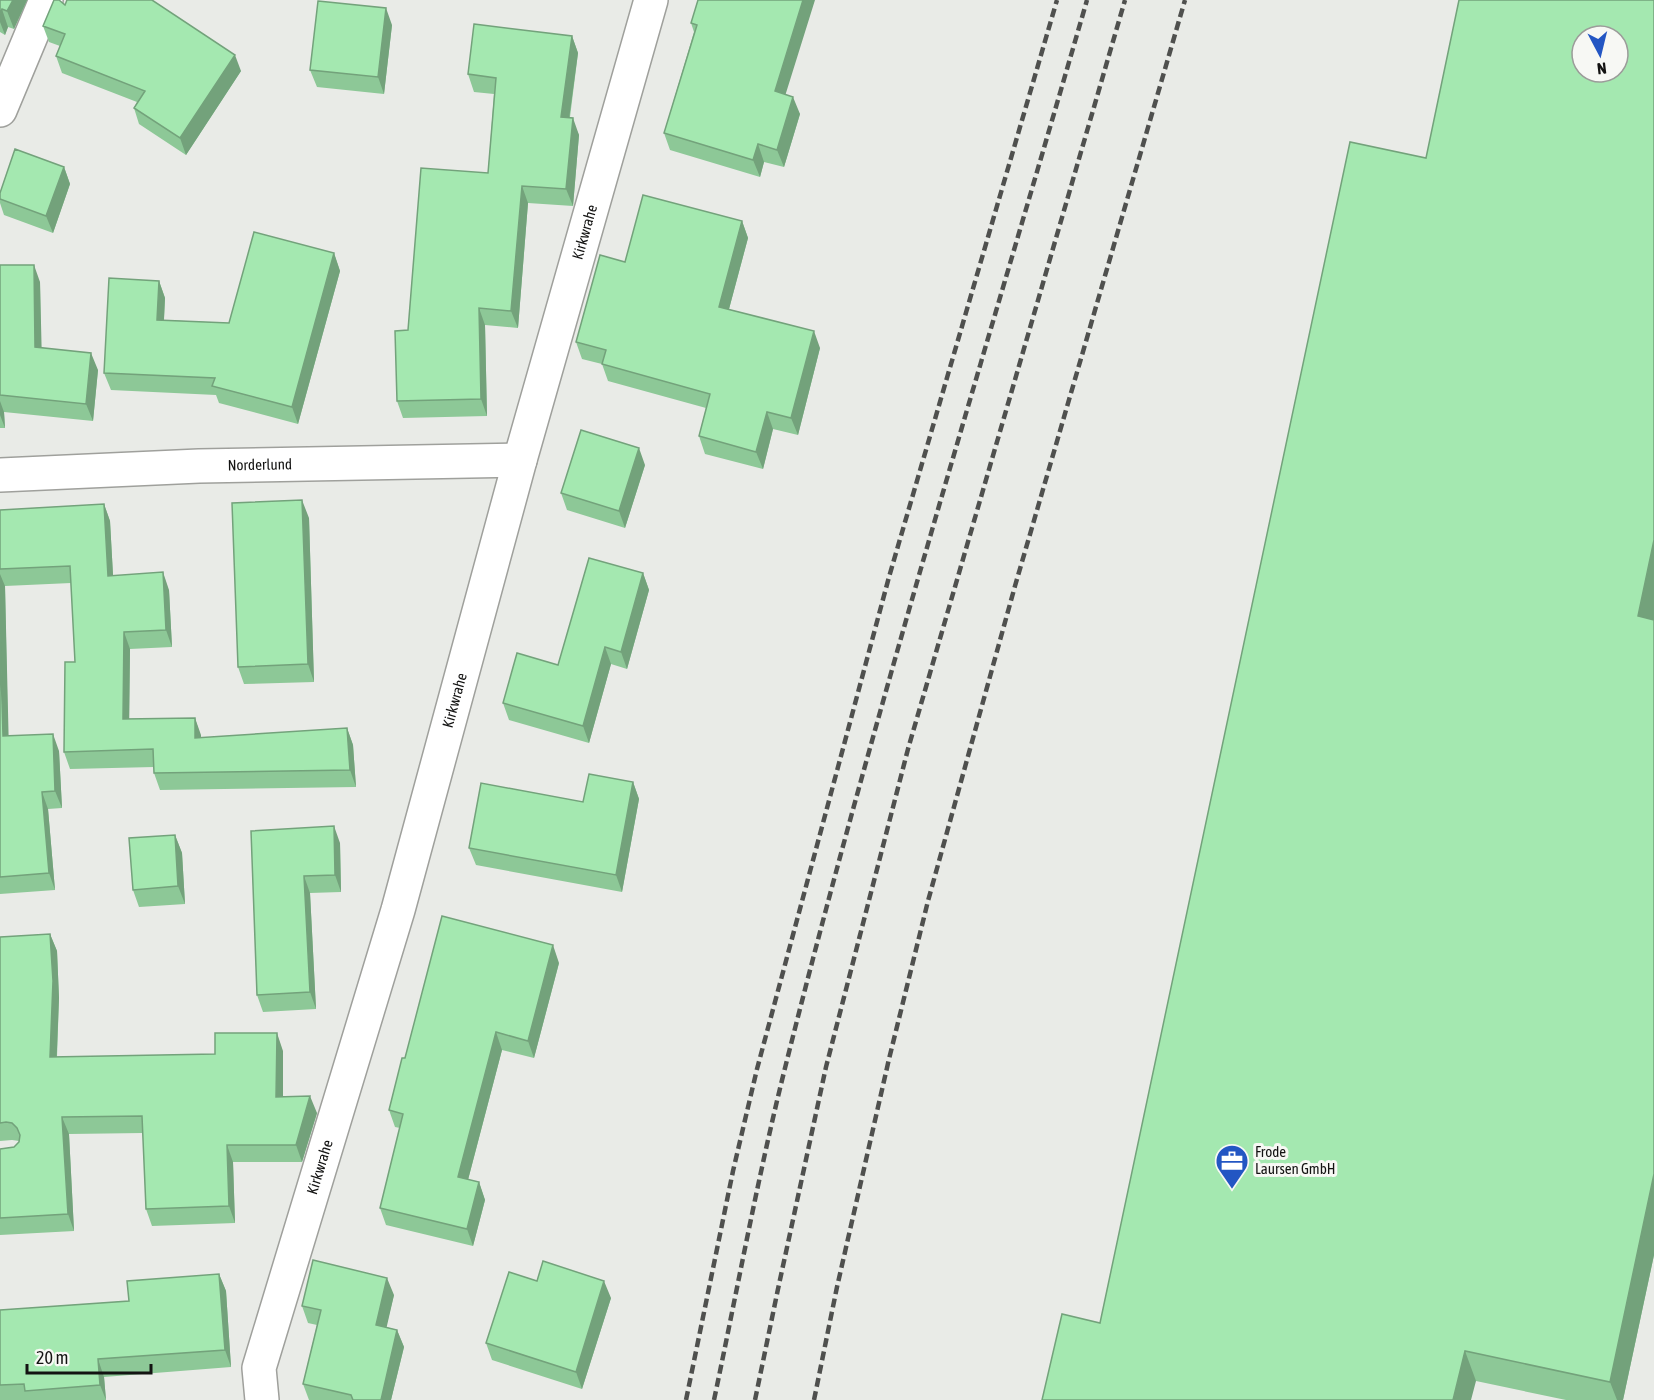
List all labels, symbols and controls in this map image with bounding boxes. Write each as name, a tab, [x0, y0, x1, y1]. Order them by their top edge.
north arrow	[1570, 24, 1630, 84]
text: N	[1596, 59, 1608, 78]
street label: Kirkwrahe	[569, 202, 600, 261]
street label: Norderlund	[227, 455, 292, 473]
street label: Kirkwrahe	[439, 671, 470, 729]
street label: Kirkwrahe	[303, 1138, 336, 1196]
office icon: Frode Laursen GmbH	[1214, 1143, 1250, 1190]
place label: Frode Laursen GmbH	[1255, 1143, 1335, 1177]
scale bar	[27, 1337, 152, 1375]
text: 20 m	[36, 1347, 68, 1368]

